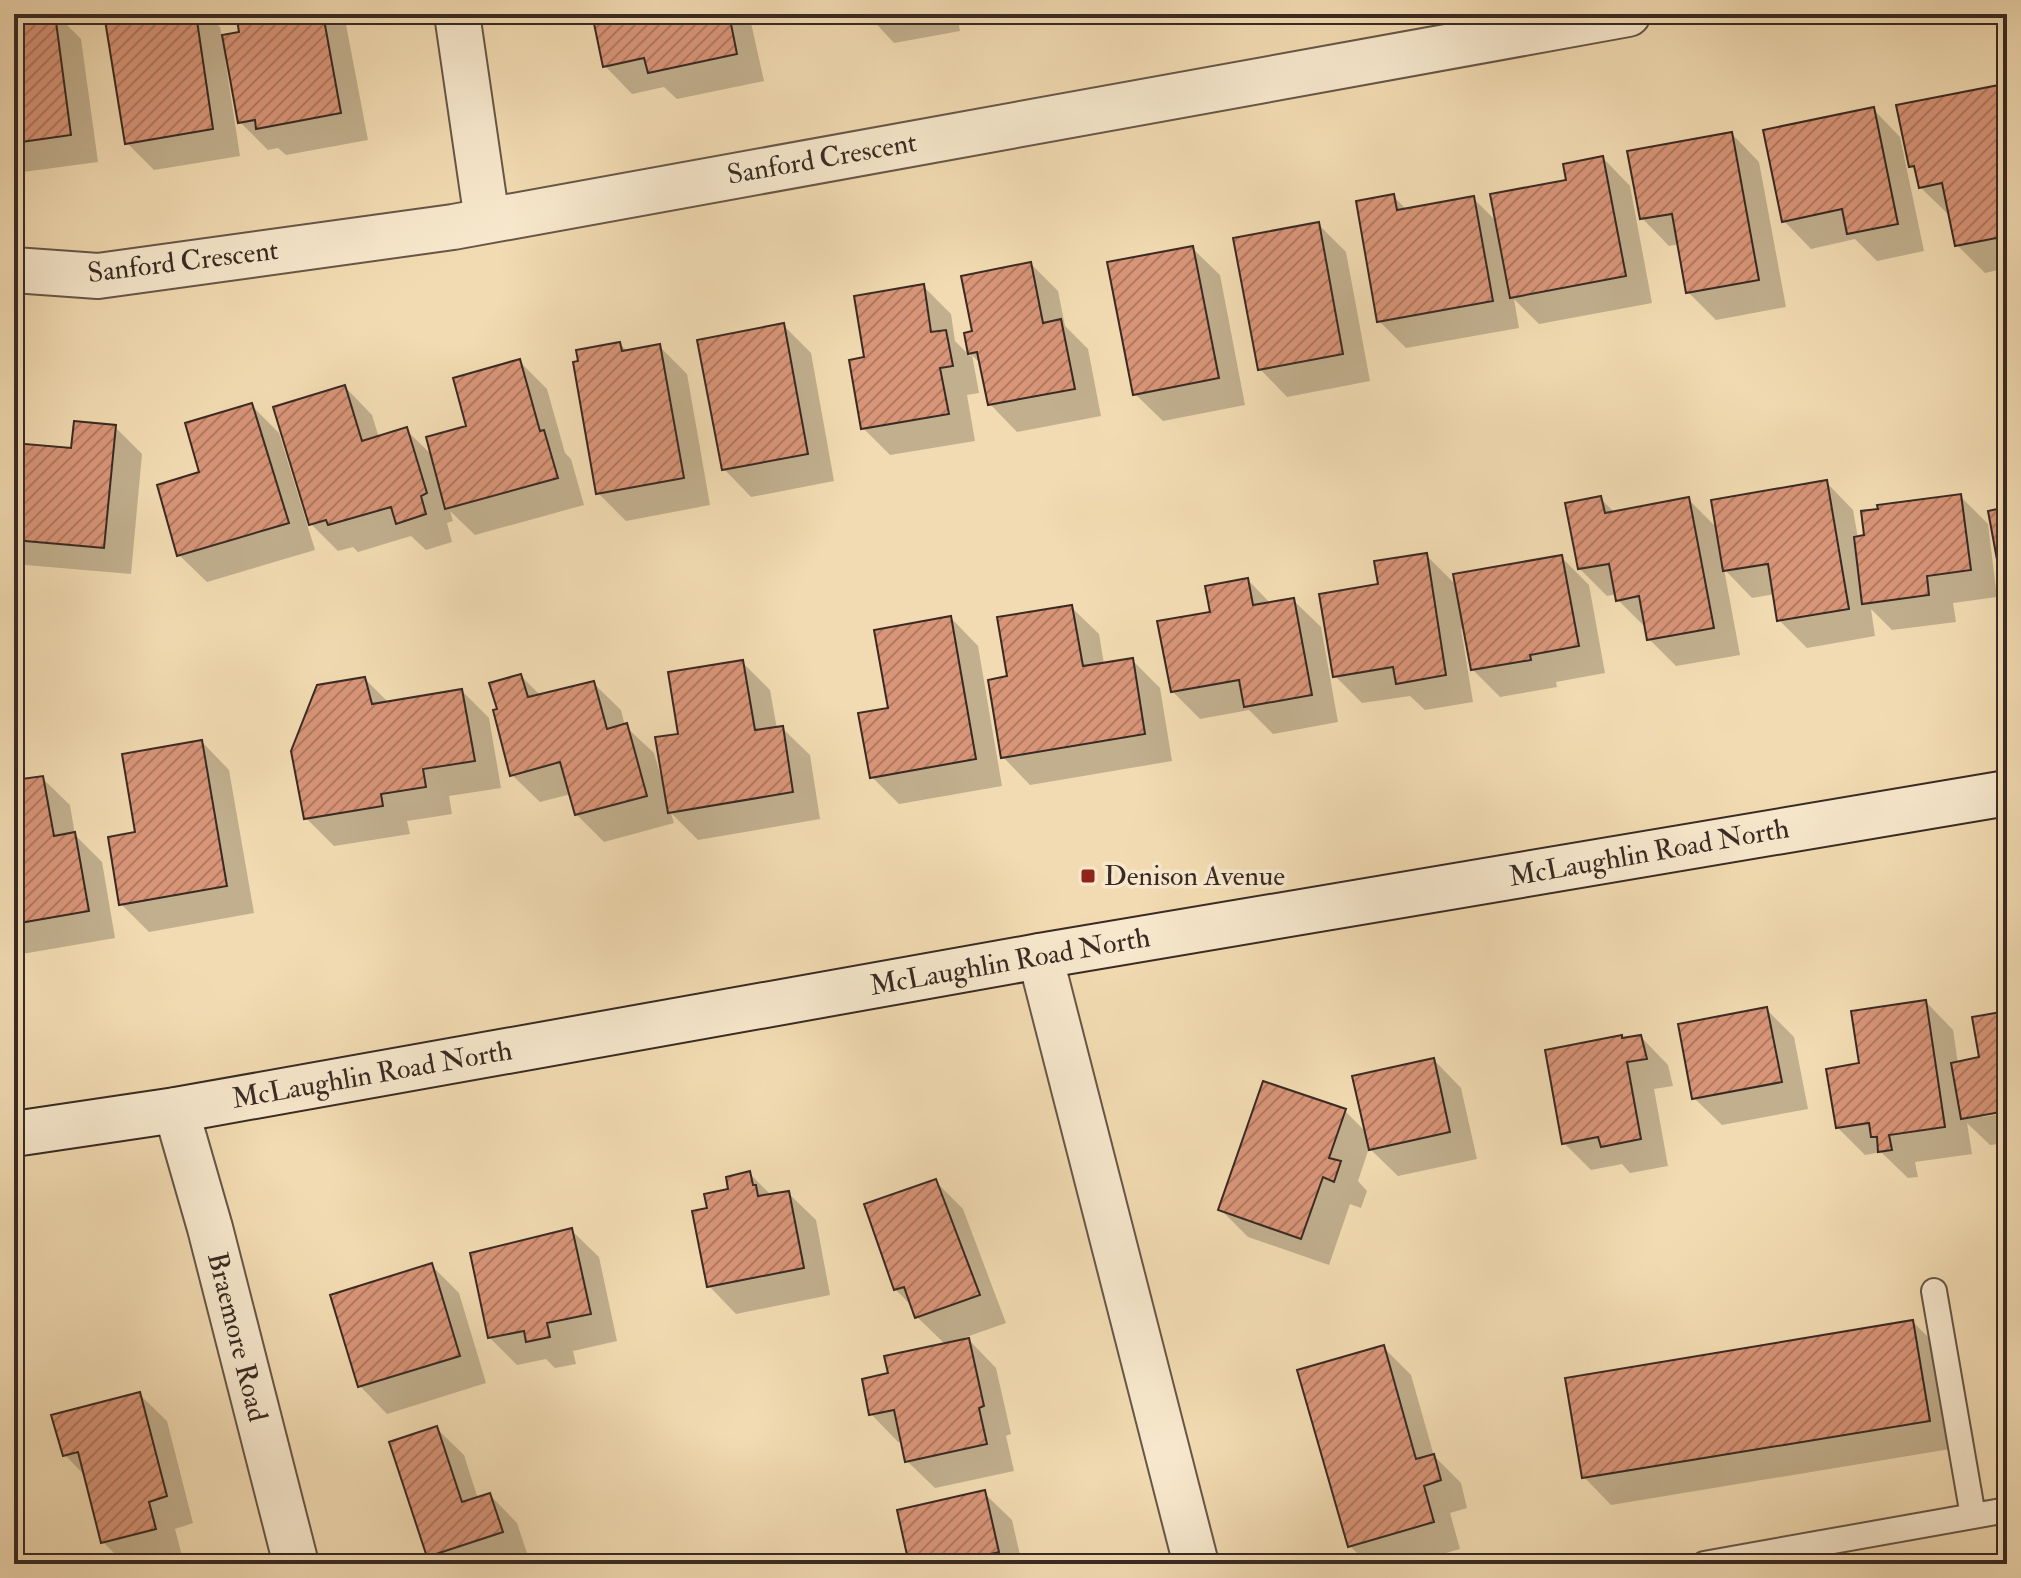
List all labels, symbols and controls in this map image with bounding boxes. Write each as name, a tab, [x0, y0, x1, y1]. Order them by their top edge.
street label: Sanford Crescent	[724, 125, 920, 193]
street label: Sanford Crescent	[86, 233, 280, 291]
street label: McLaughlin Road North	[1506, 811, 1792, 895]
place label: Denison Avenue	[1104, 859, 1285, 894]
marker: Denison Avenue	[1079, 867, 1097, 885]
street label: McLaughlin Road North	[867, 920, 1153, 1004]
street label: McLaughlin Road North	[229, 1033, 515, 1117]
street label: Braemore Road	[199, 1249, 275, 1426]

